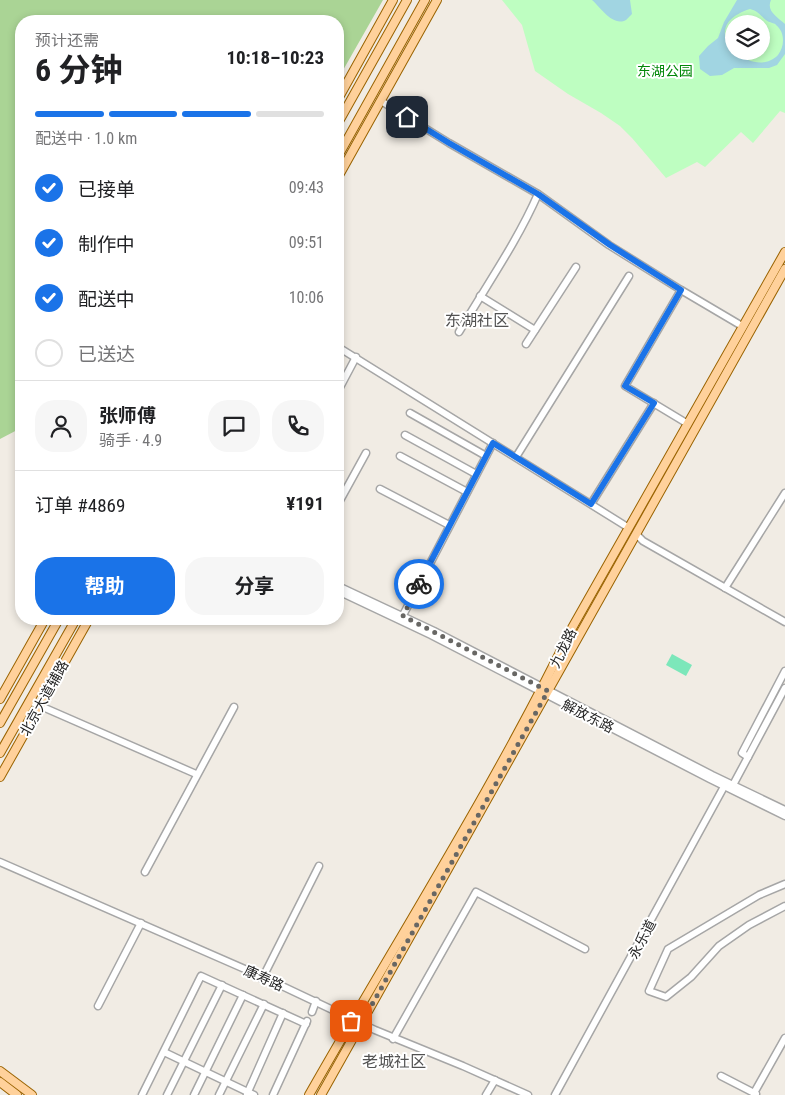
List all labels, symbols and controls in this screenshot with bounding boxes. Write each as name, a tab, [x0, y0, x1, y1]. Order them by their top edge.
map controls	[725, 15, 770, 60]
button: layers	[725, 15, 770, 60]
text: 预计还需	[35, 31, 99, 50]
text: 10:18–10:23	[226, 46, 324, 69]
text: 6 分钟	[35, 51, 123, 89]
park label: 东湖公园	[637, 63, 693, 79]
pin	[386, 96, 428, 138]
icon: home	[393, 103, 421, 131]
text: 配送中 · 1.0 km	[35, 129, 137, 148]
icon: check	[35, 174, 63, 202]
text: 已接单	[78, 178, 135, 201]
text: 09:43	[289, 178, 324, 197]
icon: check	[35, 229, 63, 257]
text: 制作中	[78, 233, 135, 256]
text: 09:51	[289, 233, 324, 252]
icon: check	[35, 284, 63, 312]
text: 配送中	[78, 288, 135, 311]
text: 10:06	[289, 288, 324, 307]
district label: 东湖社区	[445, 311, 509, 330]
text: 已送达	[78, 343, 135, 366]
button: person	[35, 400, 87, 452]
button: chat	[208, 400, 260, 452]
button: phone	[272, 400, 324, 452]
text: 张师傅	[99, 404, 156, 427]
text: 骑手 · 4.9	[99, 431, 162, 450]
text: ¥191	[286, 492, 324, 515]
text: 订单 #4869	[35, 494, 125, 517]
button: 帮助	[35, 557, 175, 615]
button: 分享	[185, 557, 324, 615]
courier	[394, 559, 444, 609]
icon: bike	[405, 570, 433, 598]
street label: 九龙路	[547, 626, 579, 670]
street label: 北京大道辅路	[17, 657, 71, 739]
street label: 解放东路	[559, 696, 617, 736]
street label: 永乐道	[625, 917, 659, 961]
street label: 康寿路	[242, 962, 286, 994]
pin	[330, 1000, 372, 1042]
icon: bag	[337, 1007, 365, 1035]
district label: 老城社区	[362, 1052, 426, 1071]

